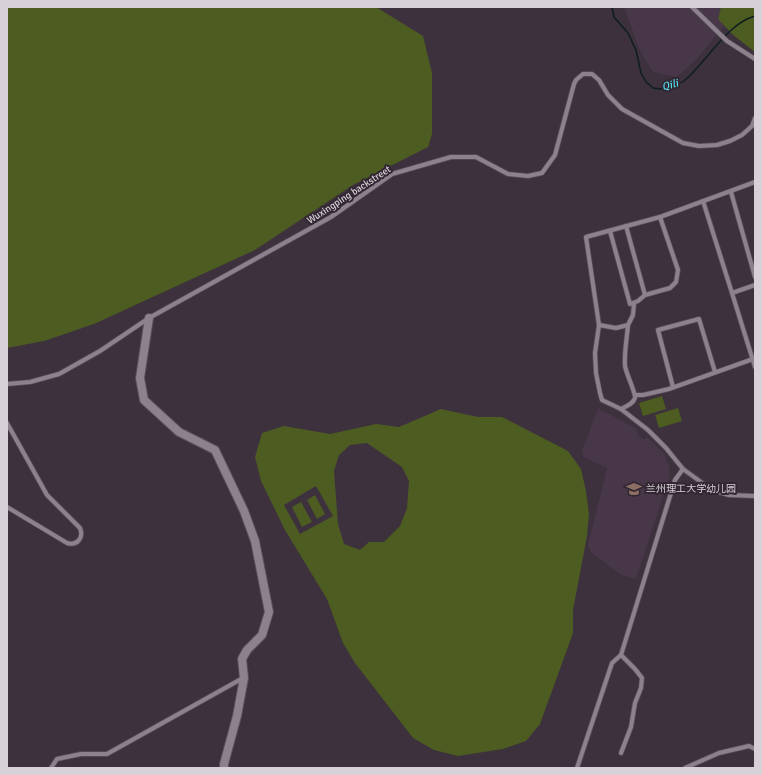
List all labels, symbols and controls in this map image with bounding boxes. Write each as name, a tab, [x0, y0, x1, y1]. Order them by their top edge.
water label: Qili	[660, 76, 681, 94]
street label: Wuxingping backstreet	[305, 163, 394, 227]
school or university icon: 兰州理工大学幼儿园	[625, 480, 643, 498]
place label: 兰州理工大学幼儿园	[646, 483, 736, 495]

